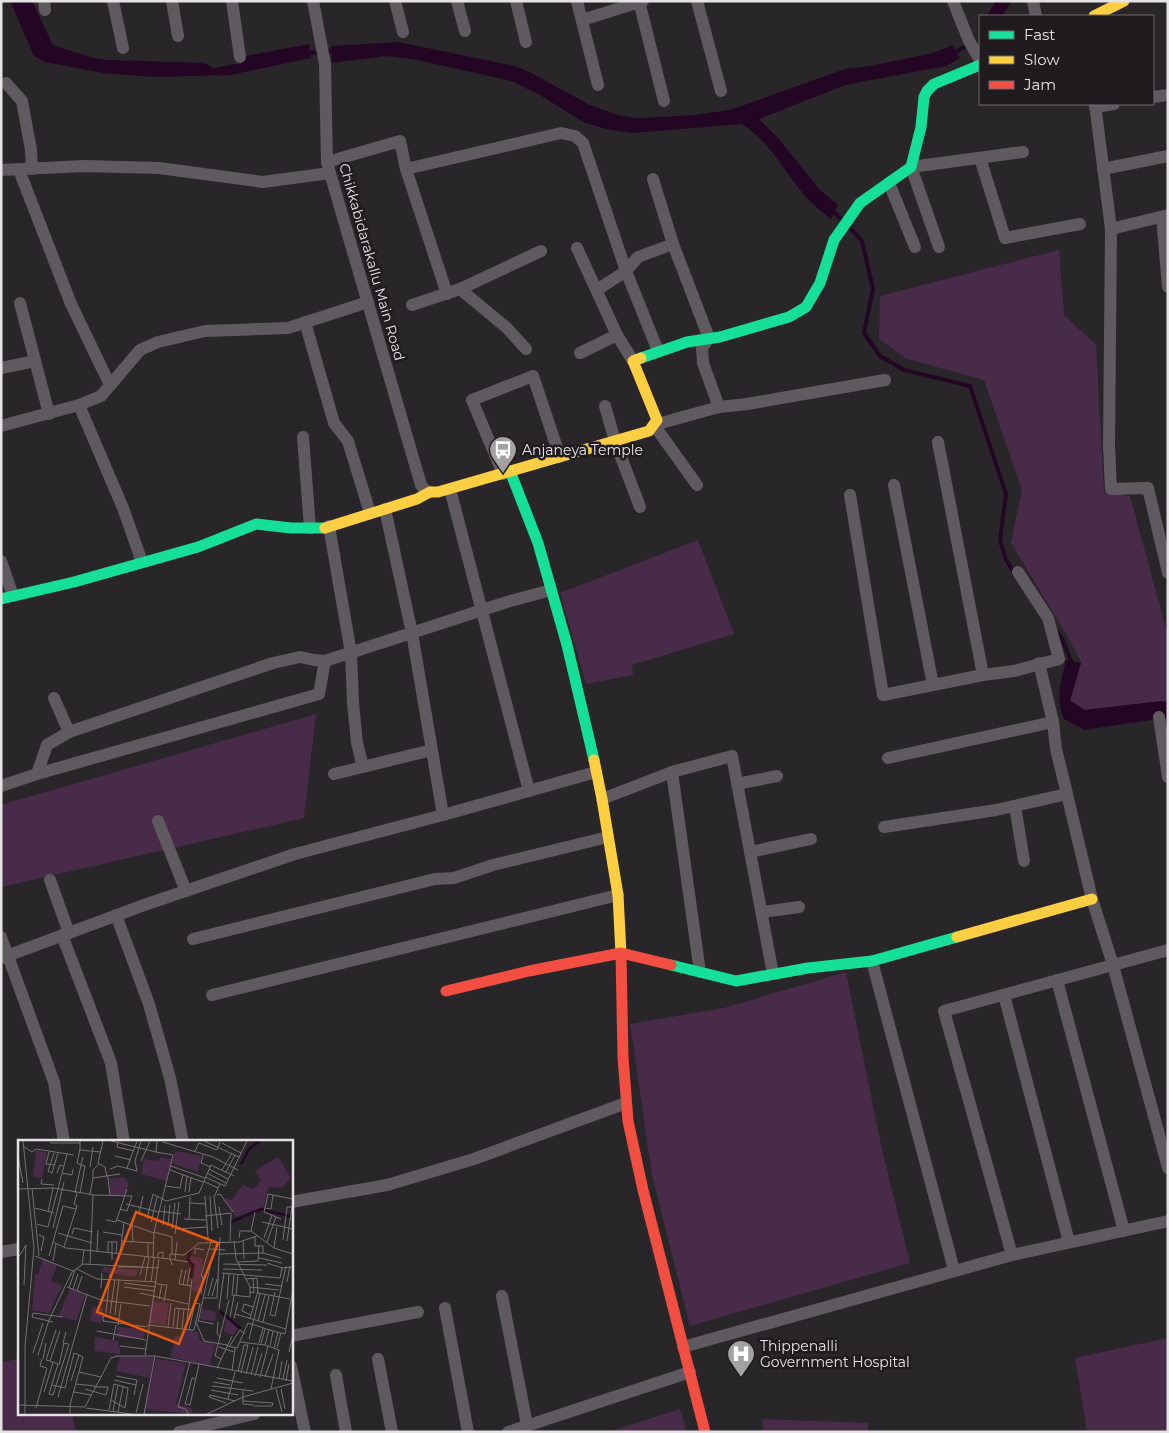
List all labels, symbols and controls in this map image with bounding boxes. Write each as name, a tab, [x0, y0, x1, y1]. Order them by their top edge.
legend	[979, 15, 1154, 105]
text: Fast	[1024, 25, 1055, 44]
text: Slow	[1024, 50, 1060, 69]
text: Jam	[1023, 75, 1056, 94]
street label: Chikkabidarakallu Main Road	[335, 161, 409, 363]
bus stop icon: Anjaneya Temple	[488, 435, 518, 474]
place label: Anjaneya Temple	[522, 441, 643, 459]
inset map	[18, 1140, 292, 1416]
place label: Thippenalli Government Hospital	[760, 1337, 910, 1371]
hospital icon: Thippenalli Government Hospital	[726, 1339, 756, 1378]

